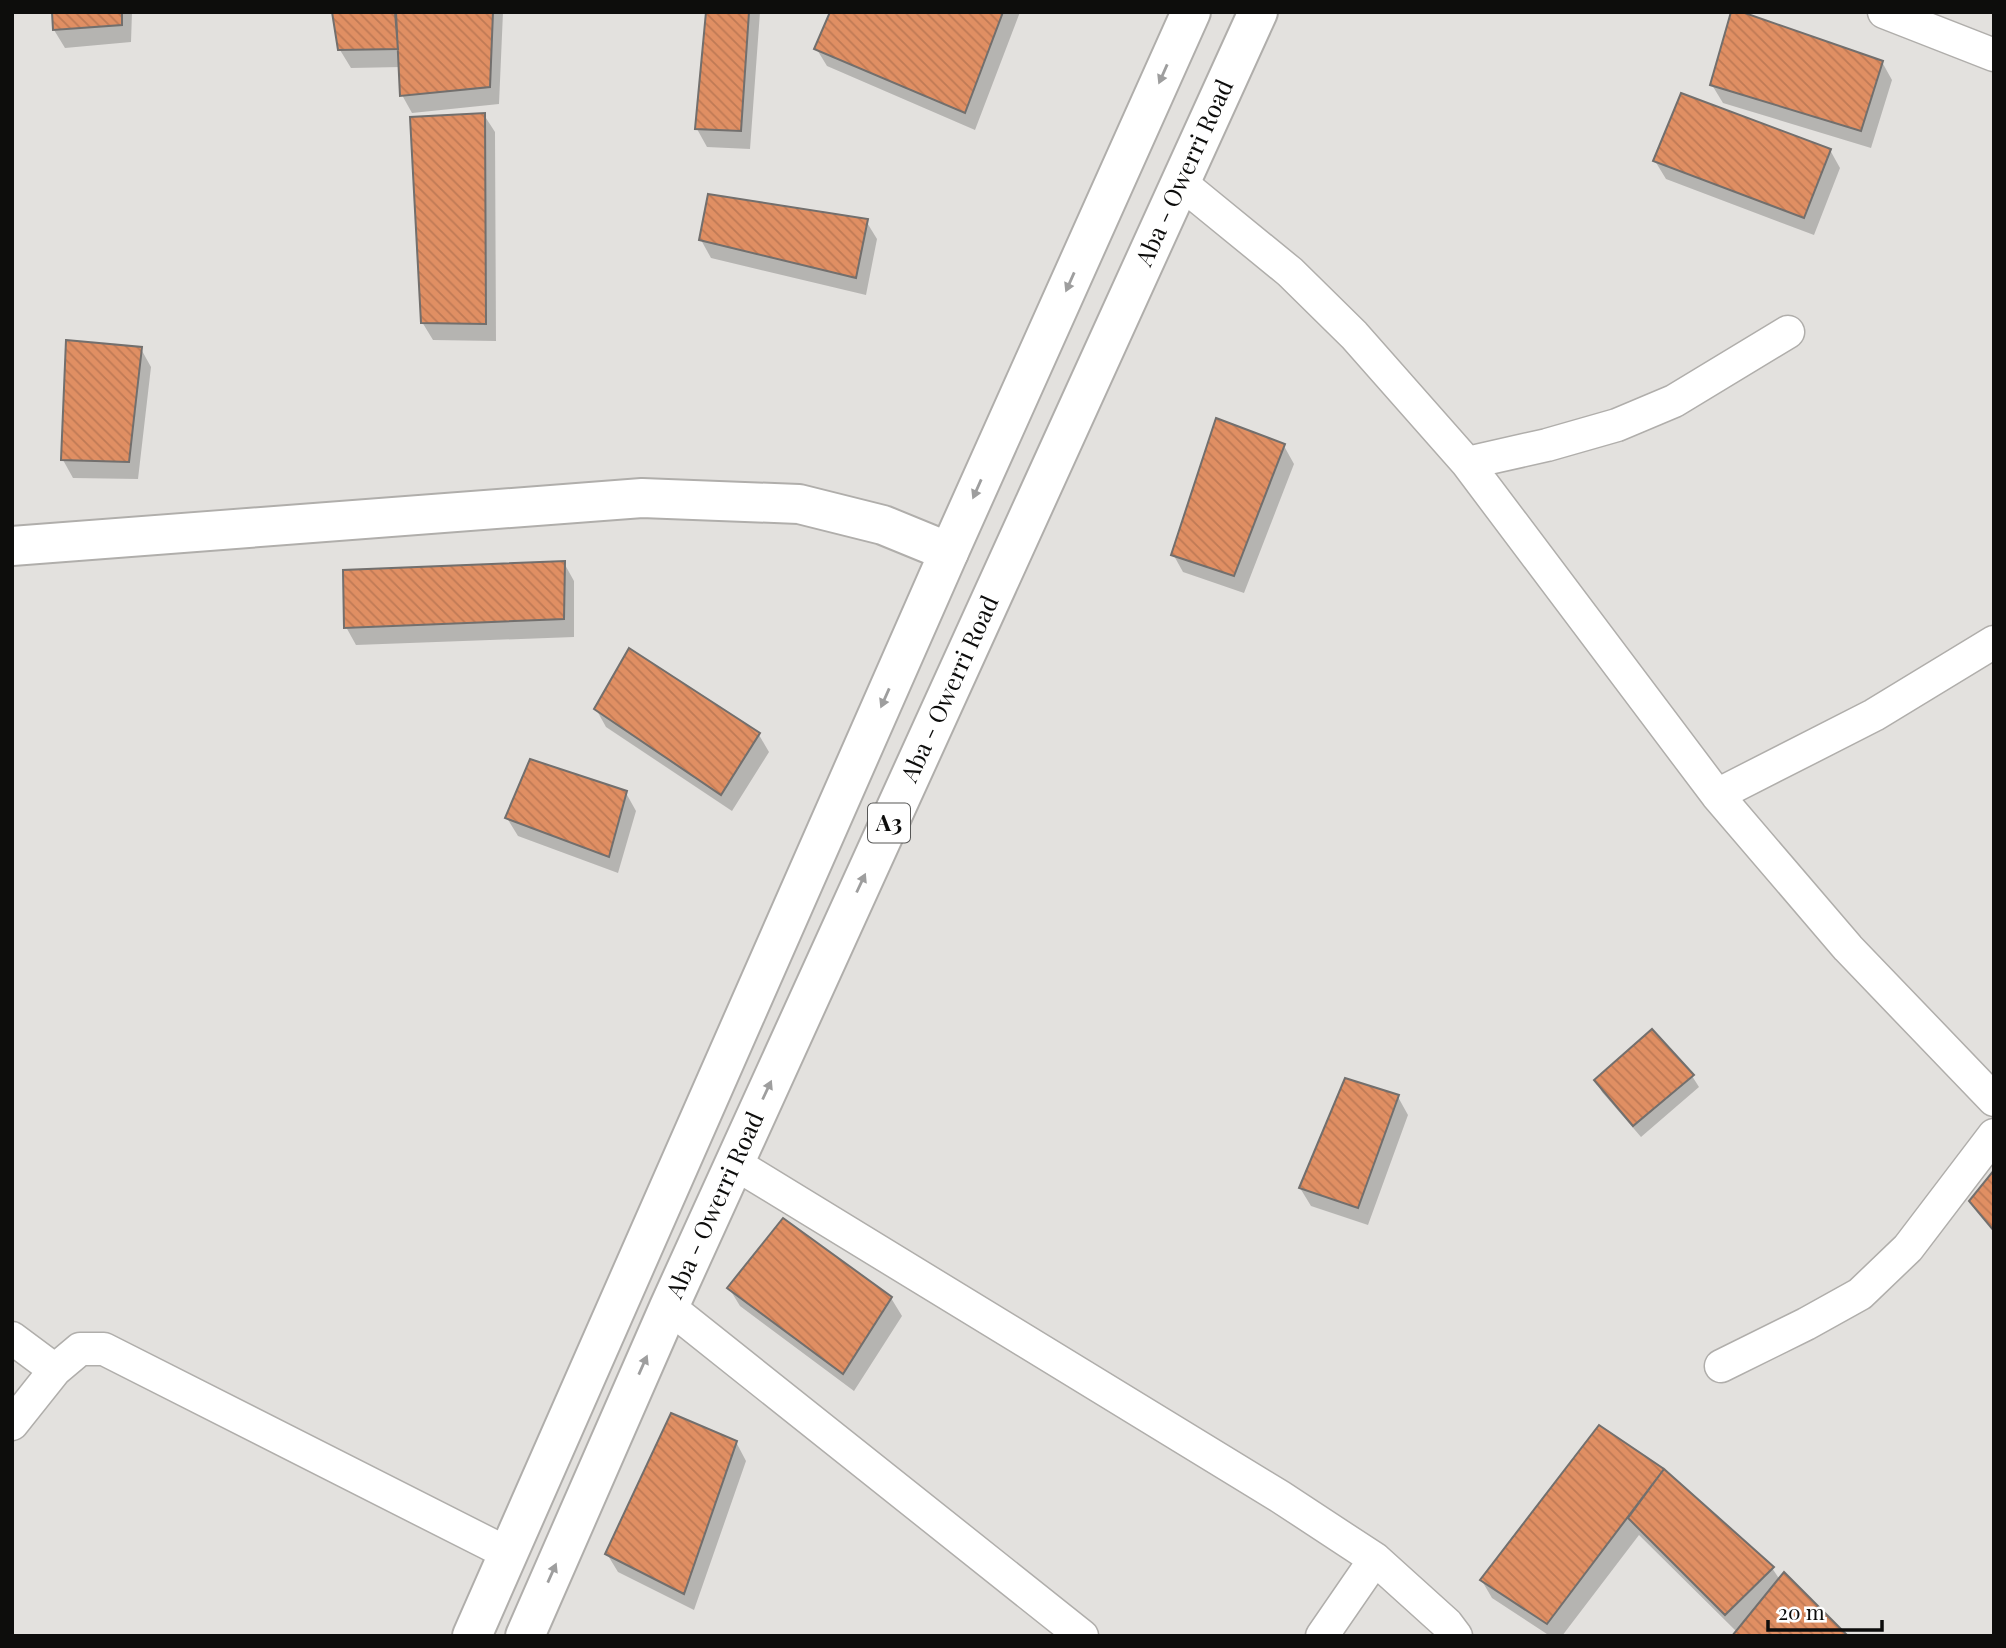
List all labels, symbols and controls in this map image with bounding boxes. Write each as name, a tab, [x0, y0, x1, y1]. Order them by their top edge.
one-way arrow	[1158, 64, 1169, 85]
street label: Aba - Owerri Road	[1126, 74, 1239, 271]
one-way arrow	[1064, 272, 1076, 292]
one-way arrow	[971, 479, 982, 500]
street label: Aba - Owerri Road	[892, 590, 1005, 787]
one-way arrow	[879, 687, 890, 708]
road number: A3	[868, 804, 910, 842]
one-way arrow	[856, 873, 867, 894]
one-way arrow	[762, 1080, 773, 1101]
street label: Aba - Owerri Road	[657, 1106, 770, 1304]
one-way arrow	[637, 1355, 649, 1375]
one-way arrow	[546, 1563, 558, 1583]
scale bar	[1768, 1588, 1882, 1632]
text: 20 m	[1778, 1597, 1825, 1625]

